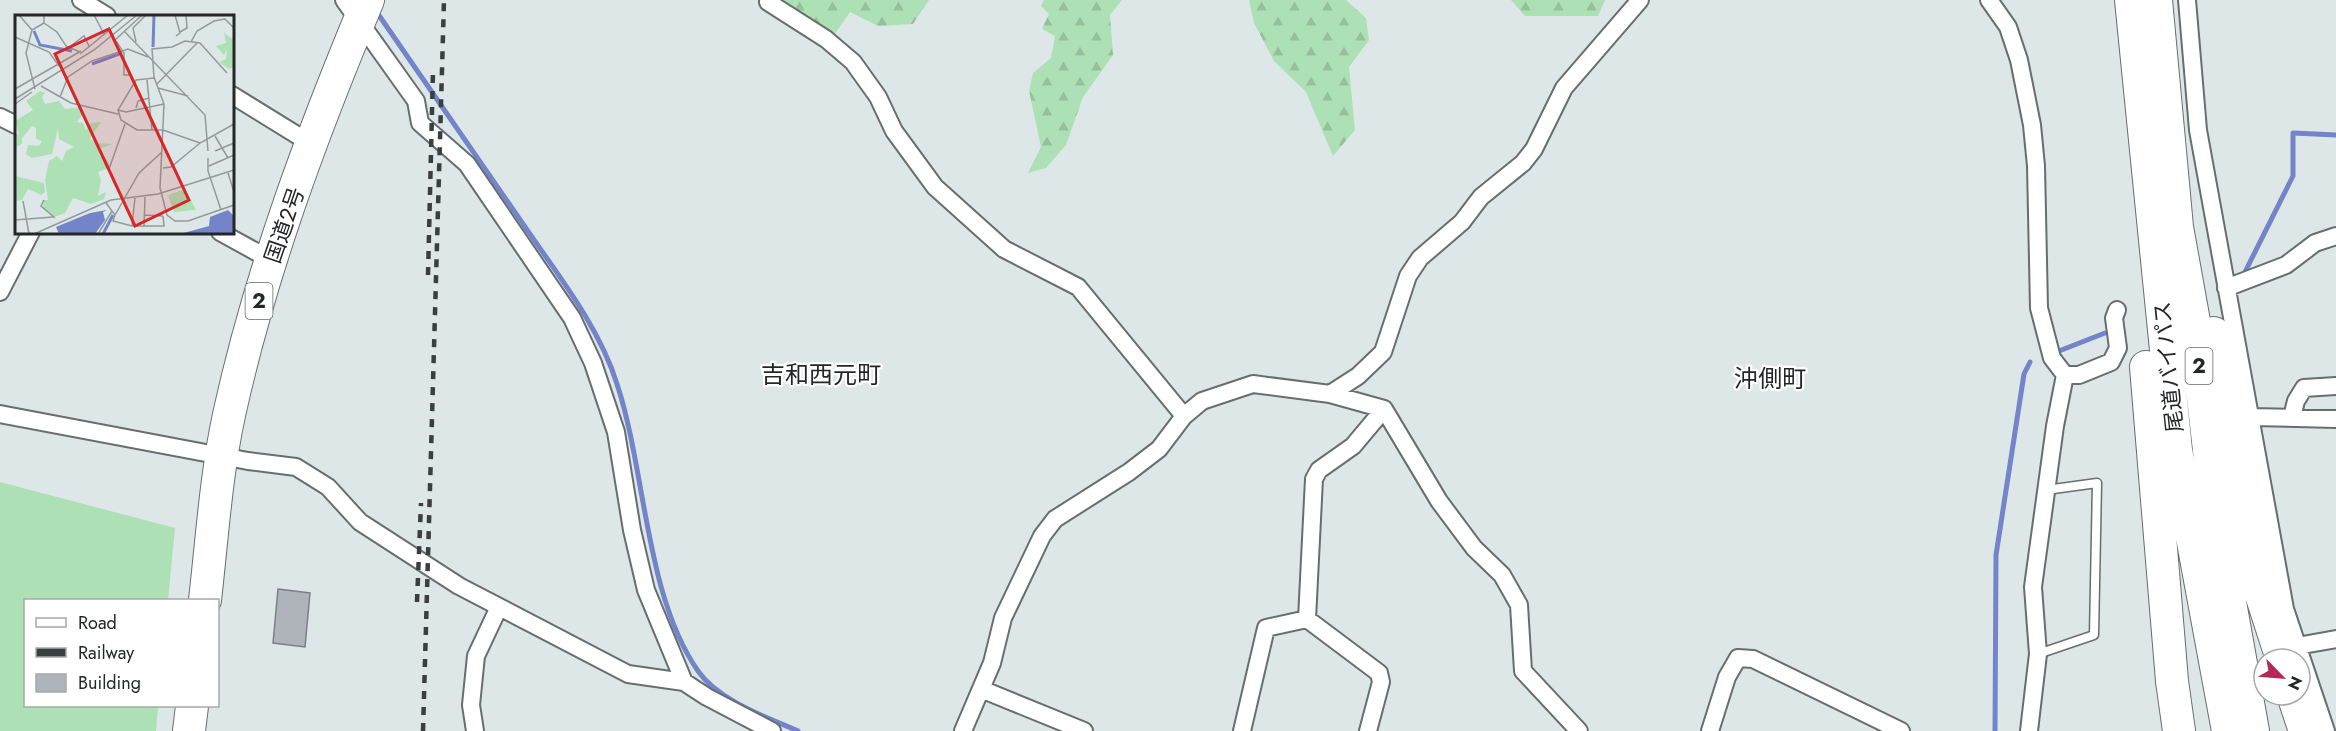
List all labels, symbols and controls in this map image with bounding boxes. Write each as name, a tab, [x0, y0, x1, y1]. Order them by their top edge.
inset map	[15, 15, 234, 234]
street label: 国道2号	[256, 183, 312, 267]
road number: 2	[246, 283, 272, 319]
street label: 尾道バイパス	[2145, 300, 2191, 434]
road number: 2	[2186, 348, 2212, 384]
district label: 吉和西元町	[761, 357, 881, 392]
district label: 沖側町	[1734, 361, 1806, 396]
legend	[24, 599, 219, 707]
text: Road	[78, 610, 117, 636]
text: Railway	[78, 640, 134, 666]
north arrow	[2252, 647, 2312, 707]
text: Building	[78, 670, 141, 696]
text: N	[2282, 673, 2308, 694]

